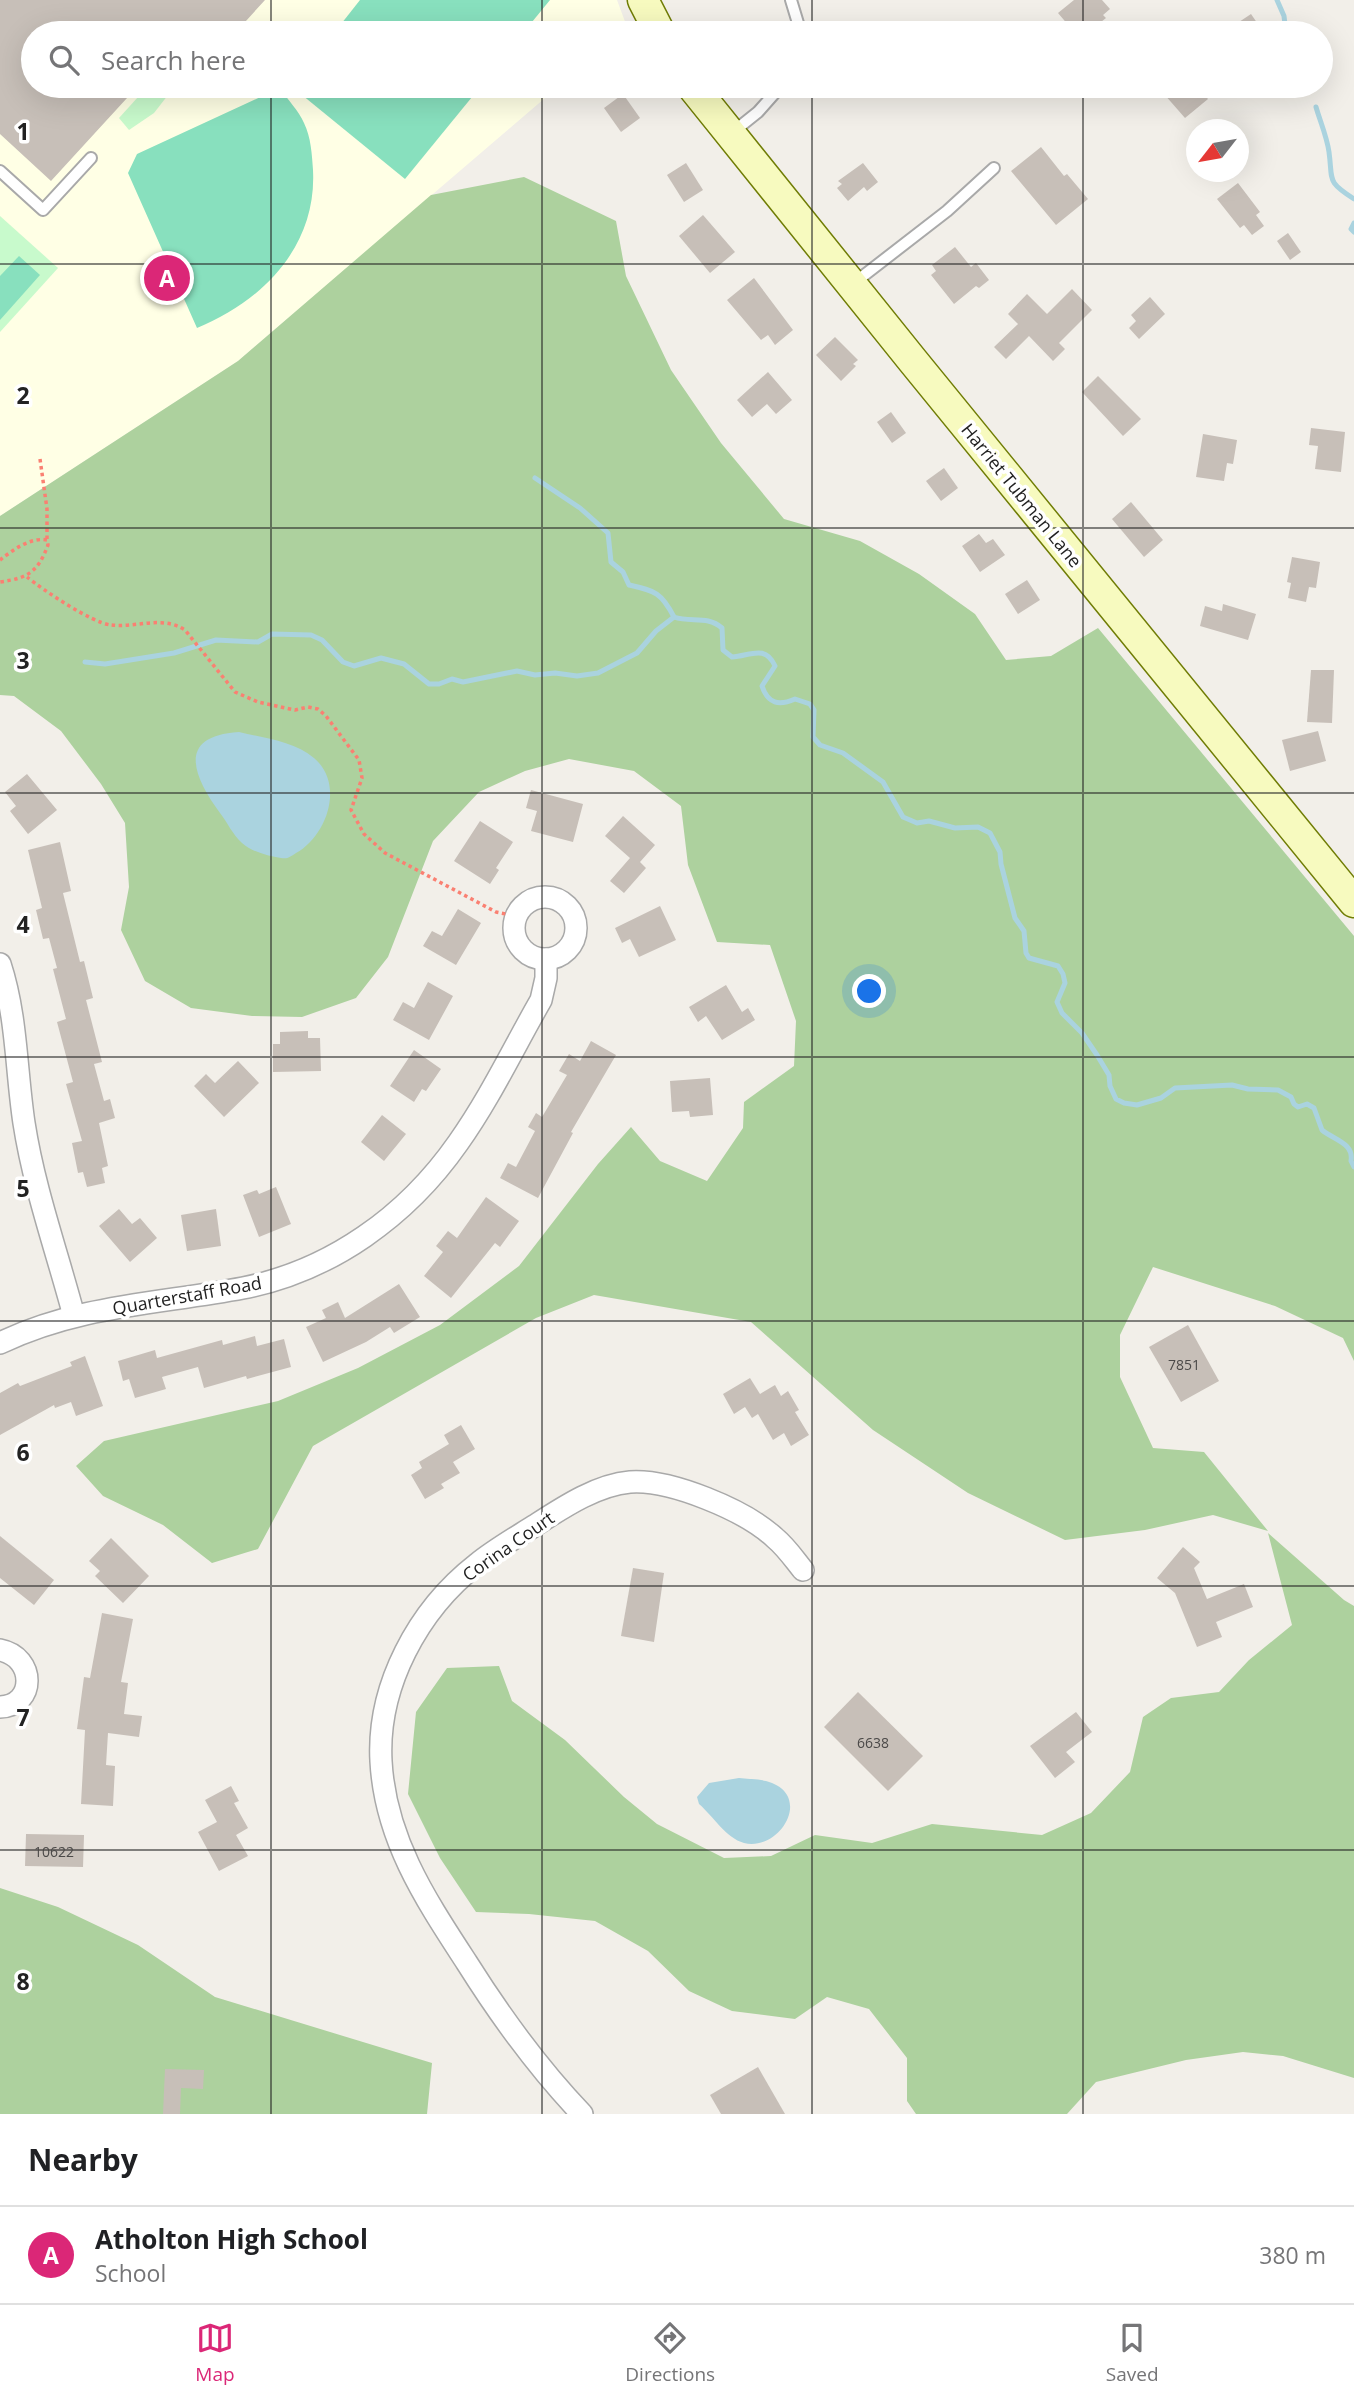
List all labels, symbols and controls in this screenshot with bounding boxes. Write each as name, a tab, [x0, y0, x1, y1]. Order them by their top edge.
search box	[21, 21, 1333, 98]
icon: search	[45, 41, 83, 79]
text: Search here	[101, 42, 246, 78]
text: 1	[16, 115, 30, 147]
north arrow	[1186, 119, 1249, 182]
pin: A	[144, 252, 190, 304]
text: 2	[16, 379, 30, 411]
street label: Harriet Tubman Lane	[956, 418, 1088, 572]
text: 3	[16, 644, 30, 676]
text: 4	[16, 908, 30, 940]
your location	[852, 974, 886, 1008]
text: 5	[16, 1172, 30, 1204]
street label: Quarterstaff Road	[111, 1270, 263, 1320]
house number: 7851	[1168, 1355, 1200, 1374]
text: 6	[16, 1436, 30, 1468]
street label: Corina Court	[457, 1506, 559, 1586]
text: 7	[16, 1701, 30, 1733]
house number: 6638	[857, 1733, 889, 1752]
house number: 10622	[34, 1842, 74, 1861]
text: 8	[16, 1965, 30, 1997]
text: Nearby	[28, 2139, 138, 2180]
text: Atholton High School	[95, 2221, 368, 2257]
text: A	[43, 2239, 59, 2271]
text: 380 m	[1259, 2239, 1326, 2271]
text: School	[95, 2257, 166, 2289]
tab: Map	[195, 2319, 235, 2387]
tab: Directions	[625, 2319, 715, 2387]
tab: Saved	[1106, 2319, 1159, 2387]

